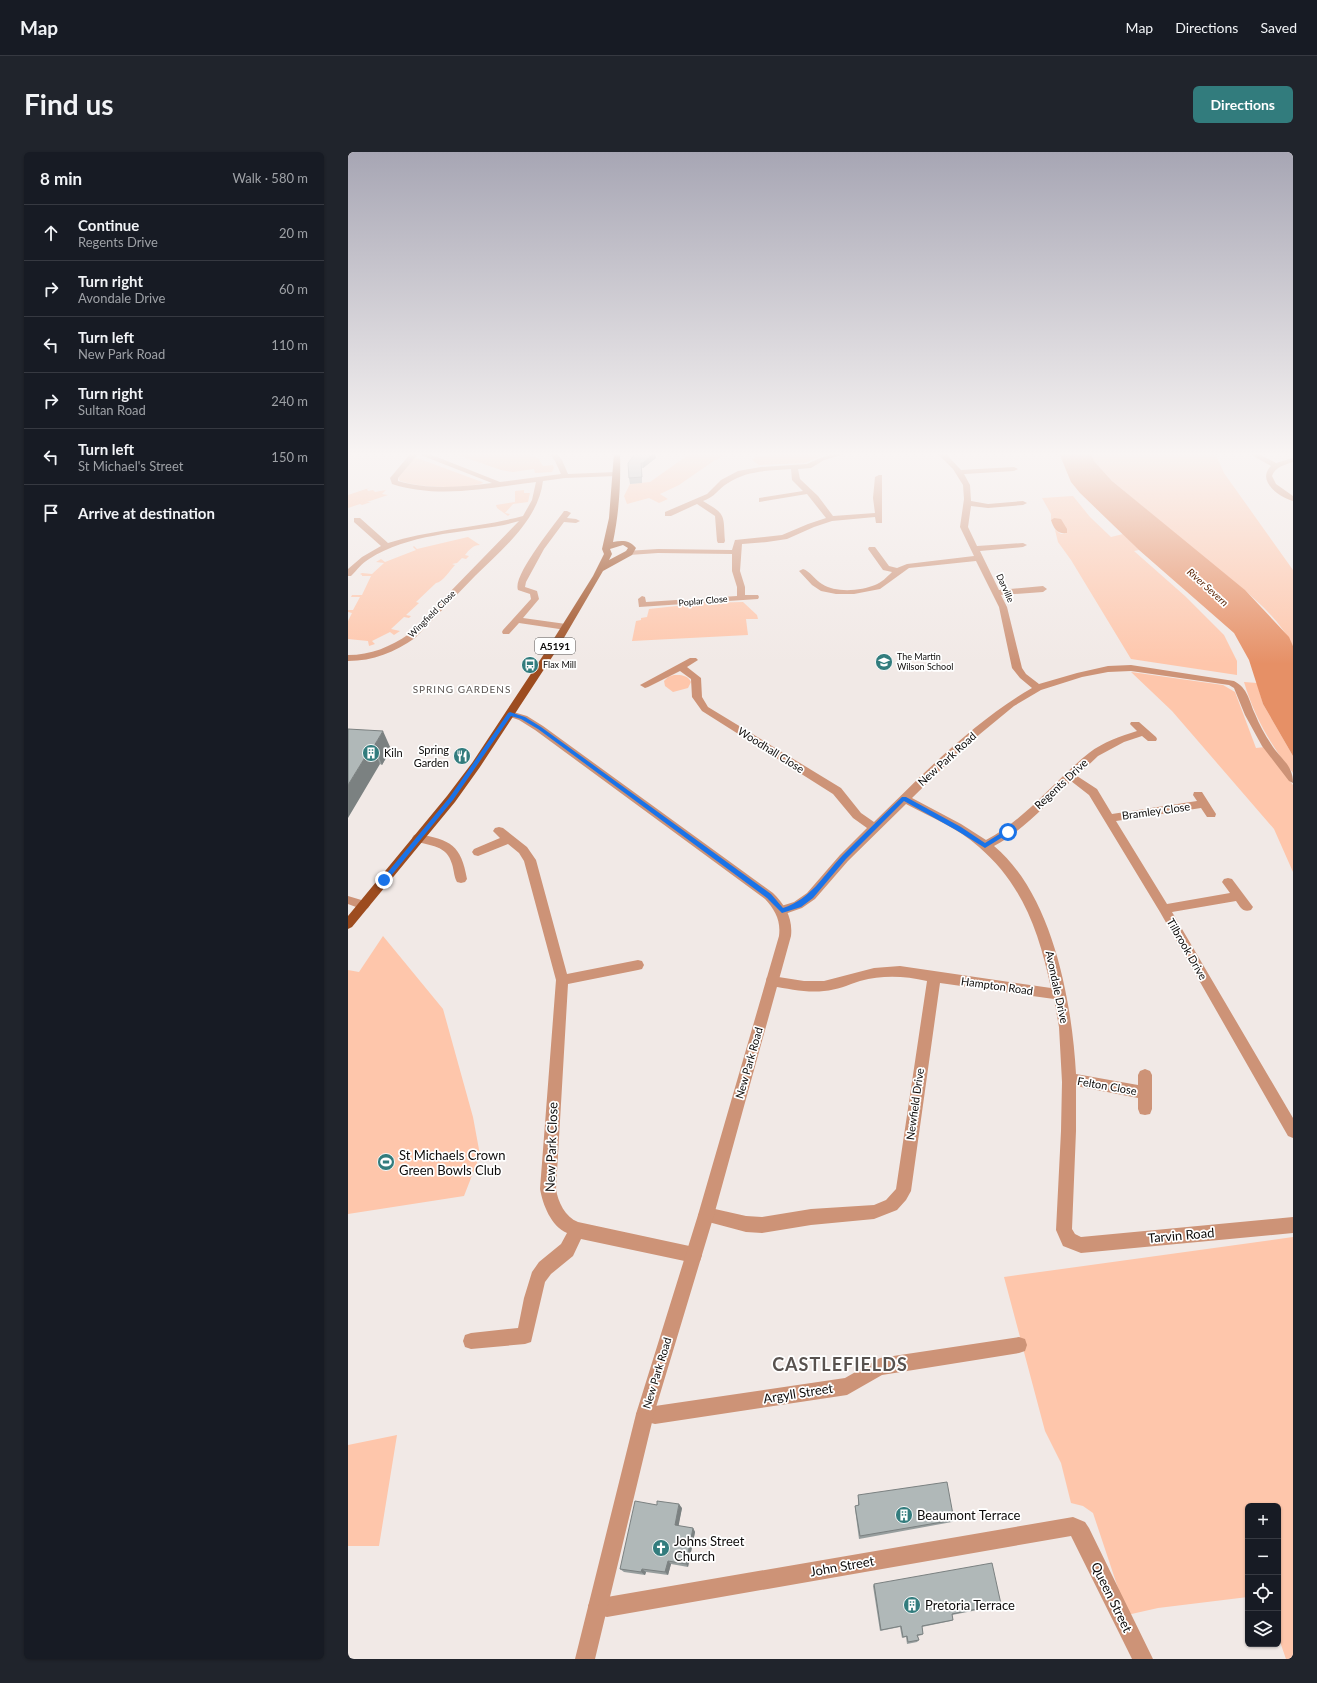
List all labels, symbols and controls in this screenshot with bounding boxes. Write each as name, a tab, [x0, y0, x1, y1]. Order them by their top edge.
text: Map	[20, 16, 58, 39]
text: Map	[1126, 19, 1153, 36]
text: Directions	[1175, 19, 1238, 36]
text: Saved	[1260, 19, 1297, 36]
button: Directions	[1193, 86, 1293, 123]
text: Find us	[24, 87, 114, 121]
text: 8 min	[40, 168, 82, 189]
text: Walk · 580 m	[232, 170, 308, 186]
text: Continue	[78, 216, 139, 234]
icon: ahead	[40, 222, 62, 244]
text: 20 m	[279, 225, 308, 241]
text: Regents Drive	[78, 234, 158, 250]
text: Turn right	[78, 272, 143, 290]
icon: right	[40, 278, 62, 300]
text: 60 m	[279, 281, 308, 297]
text: Avondale Drive	[78, 290, 165, 306]
text: Turn left	[78, 328, 134, 346]
icon: left	[40, 334, 62, 356]
text: 110 m	[271, 337, 308, 353]
text: New Park Road	[78, 346, 165, 362]
text: Turn right	[78, 384, 143, 402]
icon: right	[40, 390, 62, 412]
text: 240 m	[271, 393, 308, 409]
text: Sultan Road	[78, 402, 146, 418]
text: Turn left	[78, 440, 134, 458]
icon: left	[40, 446, 62, 468]
text: 150 m	[271, 449, 308, 465]
text: St Michael's Street	[78, 458, 183, 474]
icon: arrive	[40, 502, 62, 524]
text: Arrive at destination	[78, 504, 215, 522]
water label: River Severn	[1185, 565, 1231, 609]
street label: Darville	[994, 572, 1017, 604]
street label: Wingfield Close	[406, 588, 458, 640]
street label: Poplar Close	[678, 593, 728, 608]
road number: A5191	[535, 638, 575, 654]
place label: The Martin Wilson School	[897, 651, 953, 672]
school or university icon: The Martin Wilson School	[874, 652, 894, 672]
bus stop icon: Flax Mill	[520, 655, 540, 675]
place label: Flax Mill	[543, 659, 576, 670]
district label: SPRING GARDENS	[413, 683, 511, 695]
street label: Woodhall Close	[736, 724, 807, 775]
street label: New Park Road	[915, 729, 978, 788]
building icon: Kiln	[361, 743, 381, 763]
place label: Spring Garden	[414, 743, 449, 769]
place label: Kiln	[384, 746, 403, 759]
restaurant icon: Spring Garden	[452, 746, 472, 766]
street label: Regents Drive	[1032, 756, 1090, 811]
street label: Bramley Close	[1121, 799, 1191, 822]
route start	[999, 823, 1017, 841]
route end	[375, 871, 393, 889]
street label: Tilbrook Drive	[1165, 916, 1210, 982]
street label: Avondale Drive	[1043, 949, 1072, 1025]
street label: Hampton Road	[960, 974, 1034, 997]
street label: New Park Road	[732, 1026, 765, 1100]
street label: Newfield Drive	[903, 1067, 926, 1141]
street label: Felton Close	[1076, 1074, 1138, 1097]
street label: New Park Close	[541, 1102, 561, 1192]
place label: St Michaels Crown Green Bowls Club	[399, 1147, 506, 1178]
sports icon: St Michaels Crown Green Bowls Club	[376, 1152, 396, 1172]
street label: Tarvin Road	[1147, 1224, 1215, 1246]
street label: New Park Road	[639, 1336, 674, 1410]
district label: CASTLEFIELDS	[772, 1353, 908, 1375]
street label: Argyll Street	[762, 1380, 834, 1406]
map controls	[1245, 1503, 1281, 1647]
button: +	[1245, 1503, 1281, 1539]
building icon: Beaumont Terrace	[894, 1505, 914, 1525]
place label: Beaumont Terrace	[917, 1507, 1021, 1523]
place label: Johns Street Church	[674, 1533, 745, 1564]
church icon: Johns Street Church	[651, 1538, 671, 1558]
button: −	[1245, 1539, 1281, 1575]
street label: John Street	[809, 1552, 876, 1579]
street label: Queen Street	[1088, 1559, 1136, 1635]
button: locate	[1245, 1575, 1281, 1611]
building icon: Pretoria Terrace	[902, 1595, 922, 1615]
place label: Pretoria Terrace	[925, 1597, 1015, 1613]
button: layers	[1245, 1611, 1281, 1647]

